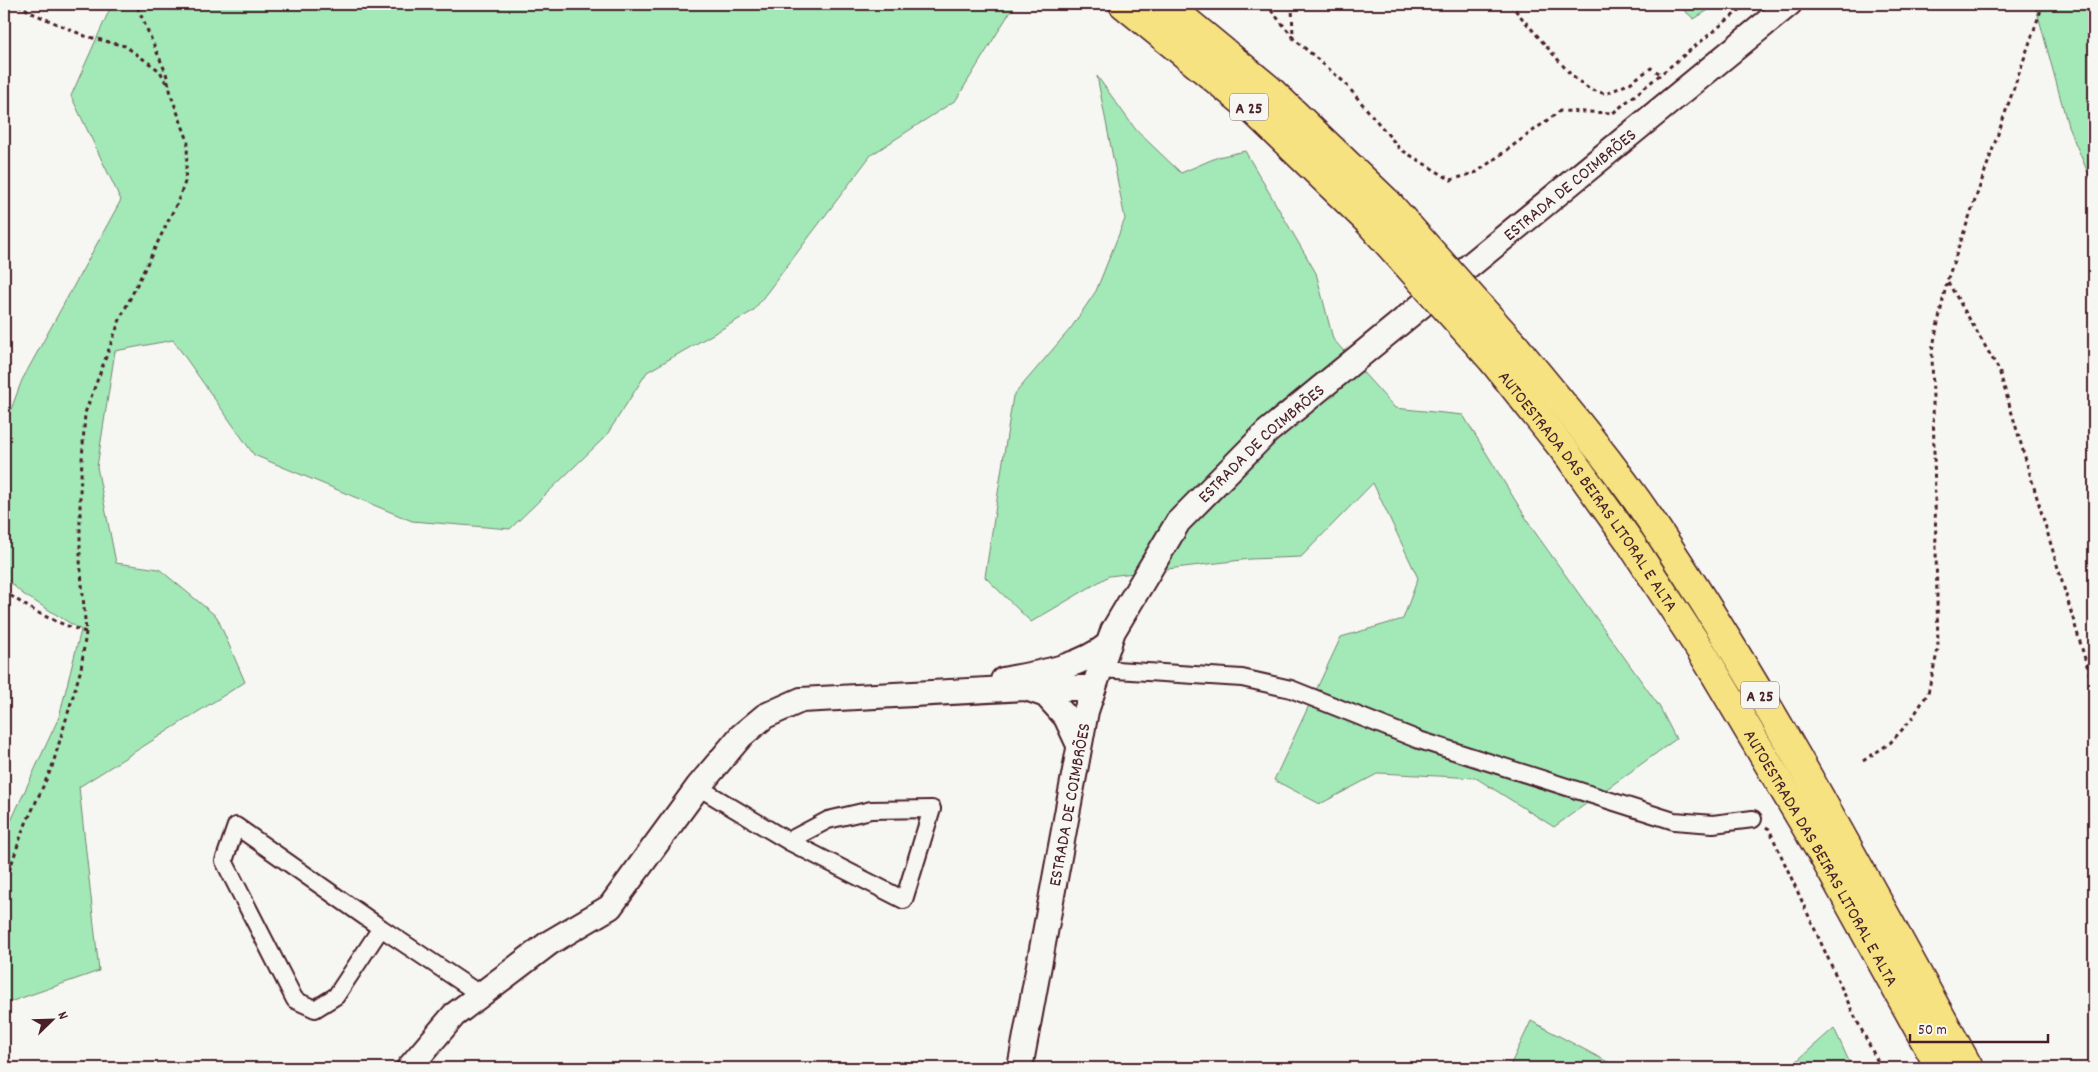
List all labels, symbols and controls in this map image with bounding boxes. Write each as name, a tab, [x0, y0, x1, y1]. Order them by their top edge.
road number: A 25	[1230, 94, 1268, 120]
street label: ESTRADA DE COIMBRÕES	[1499, 124, 1643, 248]
street label: AUTOESTRADA DAS BEIRAS LITORAL E ALTA	[1491, 366, 1683, 618]
street label: ESTRADA DE COIMBRÕES	[1193, 379, 1331, 510]
road number: A 25	[1741, 682, 1779, 708]
street label: ESTRADA DE COIMBRÕES	[1044, 721, 1099, 889]
street label: AUTOESTRADA DAS BEIRAS LITORAL E ALTA	[1736, 726, 1903, 992]
north arrow	[28, 994, 78, 1044]
text: N	[52, 1009, 73, 1023]
scale bar	[1910, 1012, 2048, 1044]
text: 50 m	[1918, 1020, 1947, 1042]

